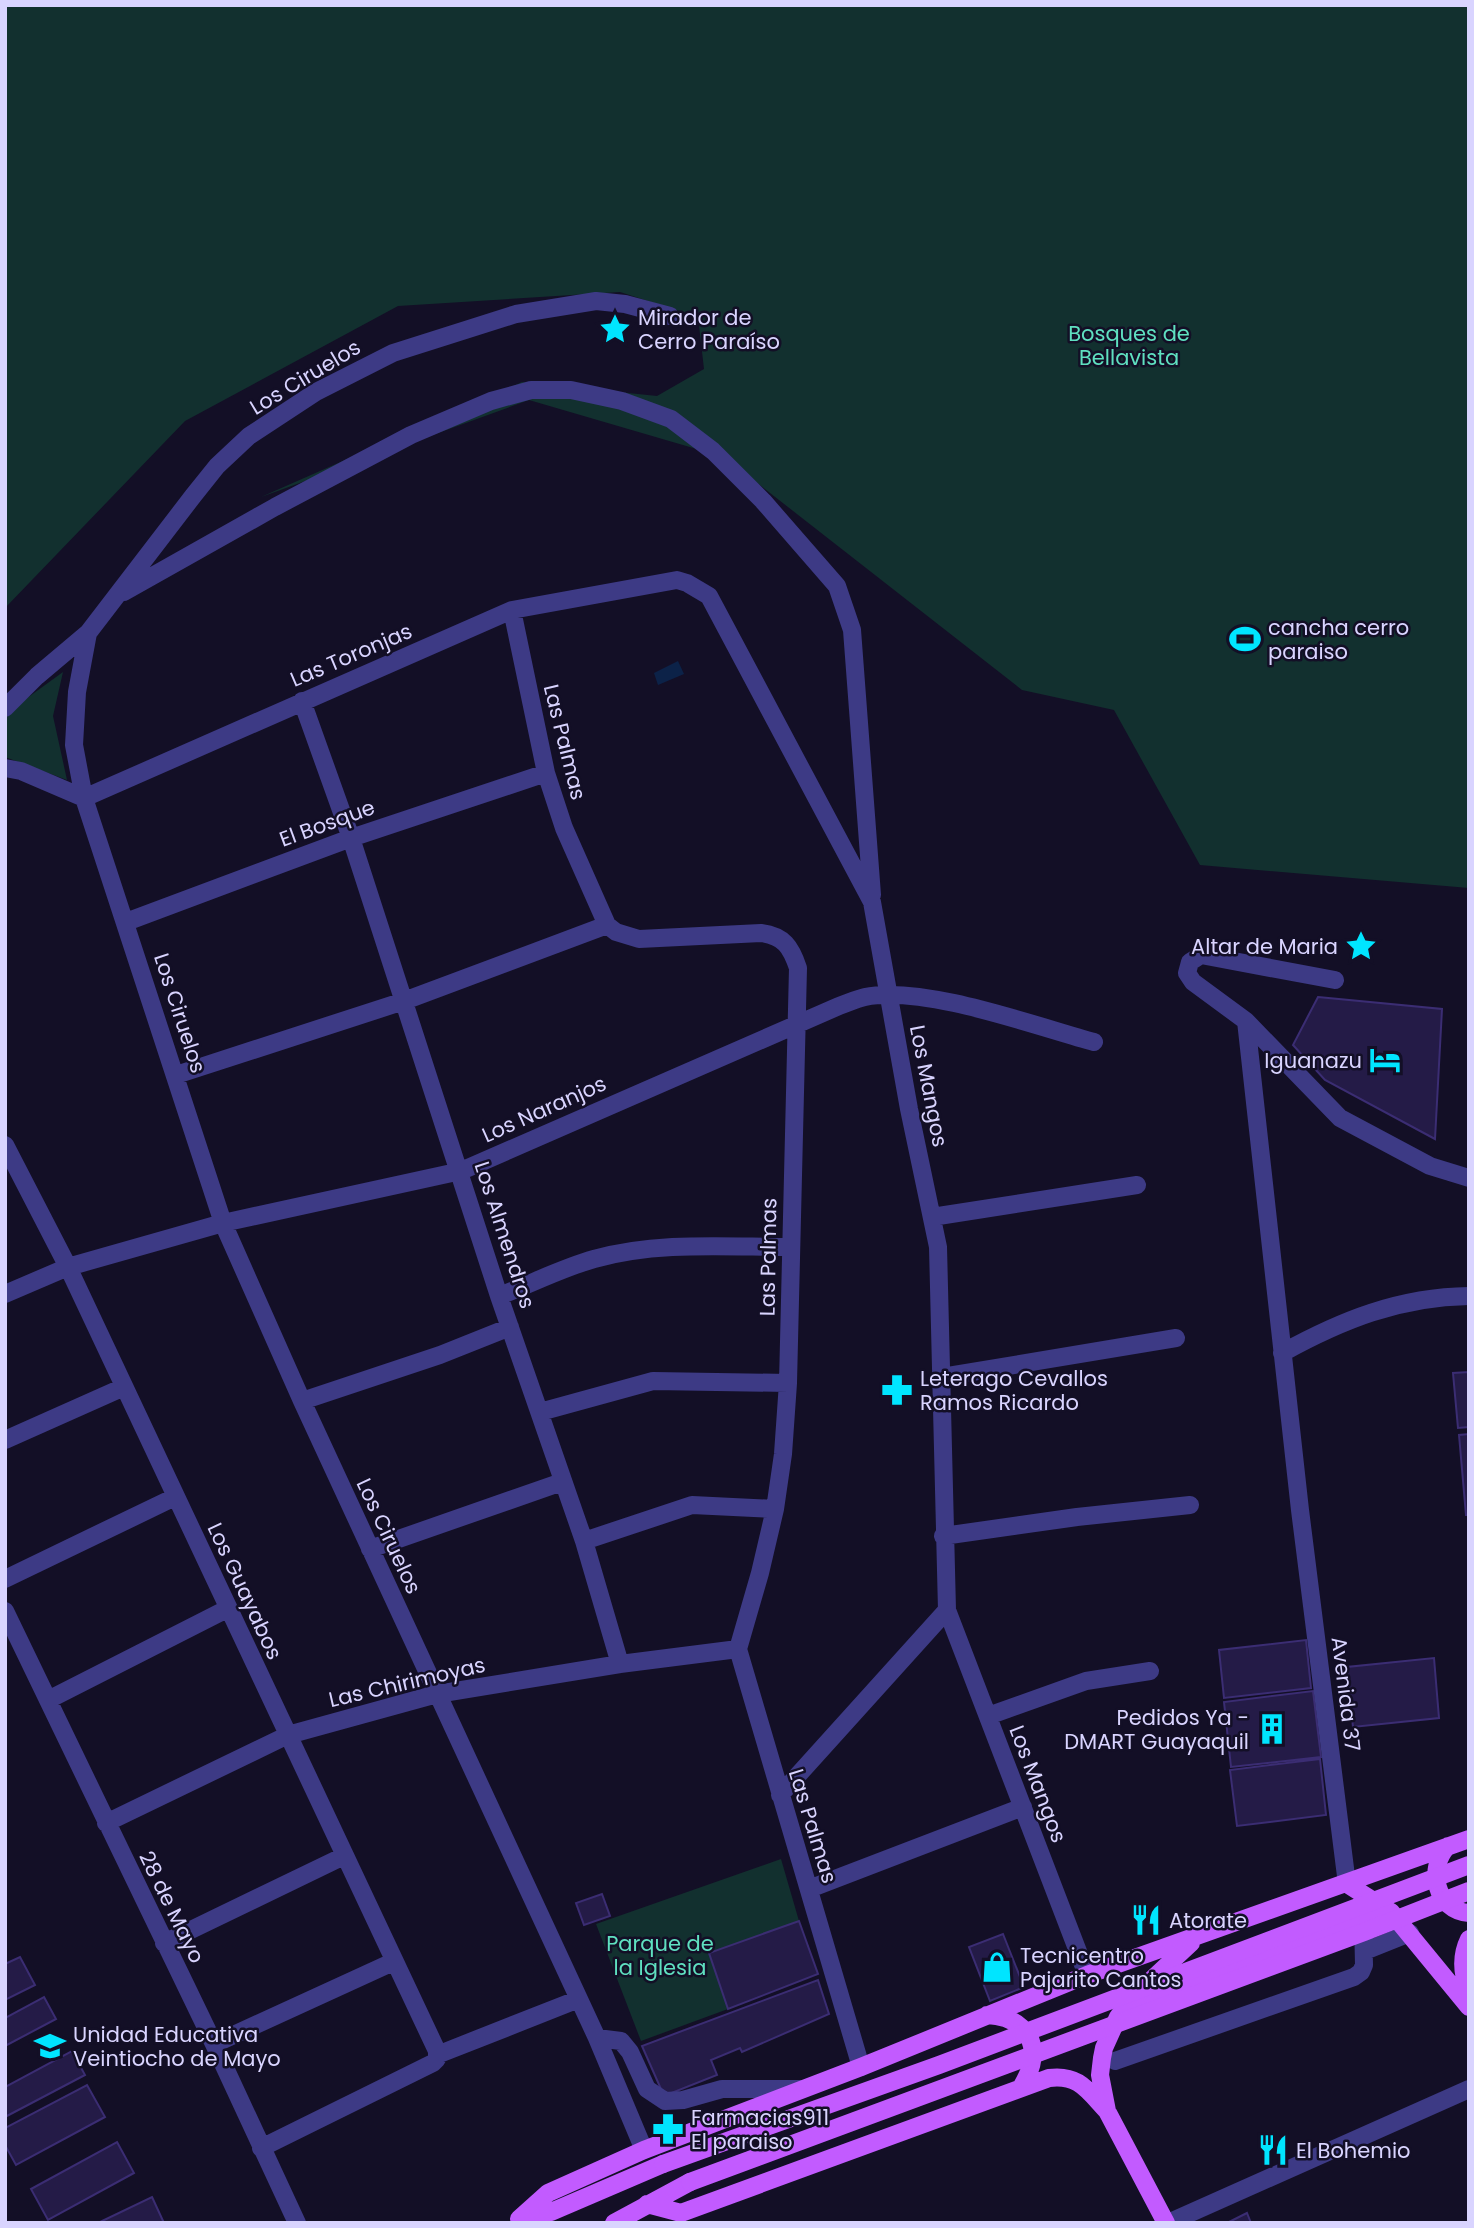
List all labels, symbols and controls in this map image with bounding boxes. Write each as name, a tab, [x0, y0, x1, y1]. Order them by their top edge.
place label: Mirador de Cerro Paraíso	[638, 303, 780, 356]
place icon: Mirador de Cerro Paraíso	[598, 312, 632, 346]
park label: Bosques de Bellavista	[1068, 319, 1190, 372]
street label: Los Ciruelos	[244, 333, 366, 421]
place label: cancha cerro paraiso	[1268, 613, 1409, 666]
street label: Las Toronjas	[286, 616, 416, 694]
sports icon: cancha cerro paraiso	[1228, 622, 1262, 656]
street label: Las Palmas	[537, 681, 593, 803]
street label: El Bosque	[275, 792, 379, 854]
place icon: Altar de Maria	[1344, 929, 1378, 963]
place label: Altar de Maria	[1191, 932, 1338, 961]
street label: Los Ciruelos	[147, 949, 213, 1077]
street label: Los Mangos	[903, 1023, 955, 1149]
hotel icon: Iguanazu	[1368, 1043, 1402, 1077]
place label: Iguanazu	[1264, 1046, 1362, 1075]
street label: Los Naranjos	[477, 1069, 611, 1149]
street label: Los Almendros	[468, 1158, 542, 1312]
street label: Las Palmas	[752, 1198, 784, 1316]
place label: Leterago Cevallos Ramos Ricardo	[920, 1364, 1108, 1417]
pharmacy icon: Leterago Cevallos Ramos Ricardo	[880, 1373, 914, 1407]
street label: Los Ciruelos	[350, 1474, 428, 1598]
street label: Los Guayabos	[201, 1518, 289, 1664]
street label: Avenida 37	[1325, 1635, 1367, 1753]
street label: Las Chirimoyas	[326, 1650, 488, 1714]
place label: Pedidos Ya - DMART Guayaquil	[1064, 1703, 1249, 1756]
building icon: Pedidos Ya - DMART Guayaquil	[1255, 1712, 1289, 1746]
street label: Los Mangos	[1002, 1721, 1074, 1847]
street label: Las Palmas	[782, 1765, 844, 1887]
street label: 28 de Mayo	[132, 1846, 212, 1968]
restaurant icon: Atorate	[1129, 1903, 1163, 1937]
place label: Atorate	[1169, 1906, 1247, 1935]
park label: Parque de la Iglesia	[606, 1929, 714, 1982]
place label: Tecnicentro Pajarito Cantos	[1020, 1941, 1181, 1994]
shop icon: Tecnicentro Pajarito Cantos	[980, 1950, 1014, 1984]
place label: Unidad Educativa Veintiocho de Mayo	[73, 2020, 281, 2073]
school or university icon: Unidad Educativa Veintiocho de Mayo	[33, 2029, 67, 2063]
place label: Farmacias911 El paraiso	[691, 2103, 829, 2156]
pharmacy icon: Farmacias911 El paraiso	[651, 2112, 685, 2146]
restaurant icon: El Bohemio	[1256, 2133, 1290, 2167]
place label: El Bohemio	[1296, 2136, 1411, 2165]

